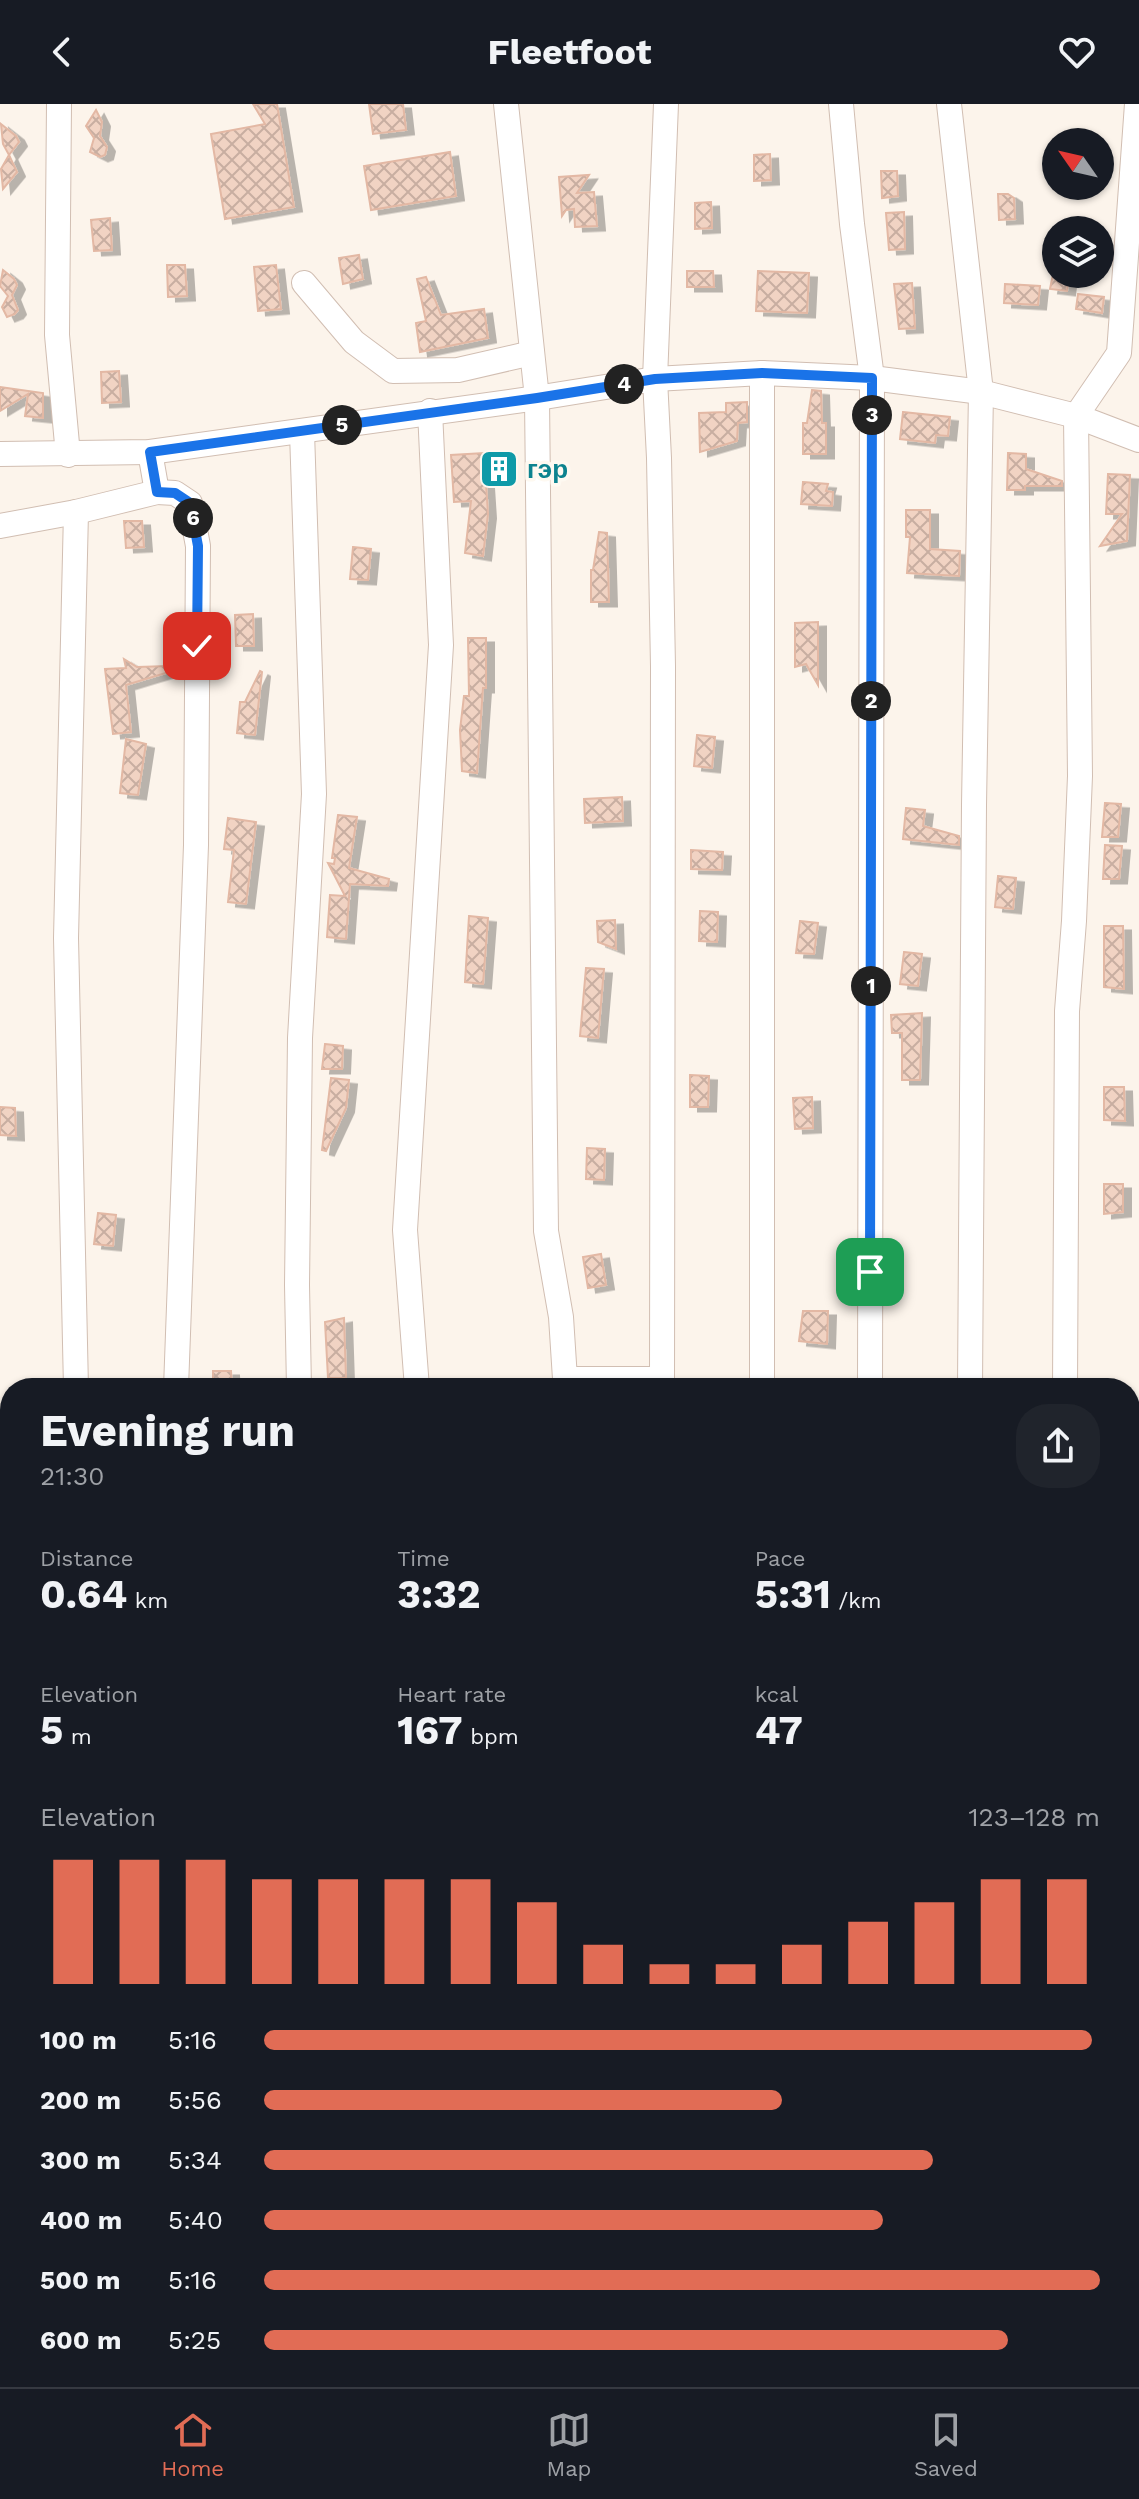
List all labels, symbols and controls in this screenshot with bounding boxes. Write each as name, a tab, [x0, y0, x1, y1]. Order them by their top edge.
icon: back	[40, 30, 84, 74]
icon: heart	[1055, 30, 1099, 74]
text: Fleetfoot	[487, 31, 652, 73]
north arrow	[1042, 128, 1114, 200]
map controls	[1042, 128, 1114, 288]
button: layers	[1042, 216, 1114, 288]
pin: 4	[604, 364, 644, 404]
text: 4	[617, 371, 631, 396]
pin: 3	[852, 395, 892, 435]
text: 3	[865, 402, 879, 427]
pin: 5	[322, 405, 362, 445]
text: 5	[336, 412, 348, 437]
building icon: гэр	[478, 448, 520, 490]
place label: гэр	[527, 454, 568, 484]
pin: 6	[173, 498, 213, 538]
text: 6	[186, 505, 200, 530]
pin	[163, 612, 231, 680]
icon: check	[175, 624, 219, 668]
pin: 2	[851, 681, 891, 721]
text: 2	[864, 688, 878, 713]
pin: 1	[851, 966, 891, 1006]
text: 1	[866, 973, 876, 998]
pin	[836, 1238, 904, 1306]
icon: arrive	[848, 1250, 892, 1294]
button: share	[1016, 1404, 1100, 1488]
text: Evening run	[40, 1405, 295, 1457]
text: 21:30	[40, 1461, 104, 1491]
text: Distance	[40, 1546, 134, 1571]
text: Time	[397, 1546, 450, 1571]
text: Pace	[755, 1546, 806, 1571]
text: 0.64	[40, 1571, 127, 1618]
text: 3:32	[397, 1571, 481, 1618]
text: 5:31	[755, 1571, 831, 1618]
text: km	[127, 1588, 168, 1613]
text: /km	[831, 1588, 882, 1613]
text: Elevation	[40, 1682, 138, 1707]
text: Heart rate	[397, 1682, 506, 1707]
text: kcal	[755, 1682, 798, 1707]
text: 5	[40, 1707, 63, 1754]
text: 167	[397, 1707, 463, 1754]
text: 47	[755, 1707, 803, 1754]
text: m	[63, 1724, 92, 1749]
text: bpm	[463, 1724, 519, 1749]
text: Elevation	[40, 1802, 156, 1832]
text: 123–128 m	[968, 1802, 1100, 1832]
text: 100 m	[40, 2025, 117, 2055]
text: 5:16	[168, 2025, 217, 2055]
text: 200 m	[40, 2085, 121, 2115]
text: 5:56	[168, 2085, 222, 2115]
text: 300 m	[40, 2145, 121, 2175]
text: 5:34	[168, 2145, 222, 2175]
text: 400 m	[40, 2205, 122, 2235]
text: 5:40	[168, 2205, 223, 2235]
text: 500 m	[40, 2265, 121, 2295]
text: 5:16	[168, 2265, 217, 2295]
text: 600 m	[40, 2325, 121, 2355]
text: 5:25	[168, 2325, 221, 2355]
tab: Home	[161, 2408, 224, 2481]
tab: Map	[547, 2408, 591, 2481]
tab: Saved	[914, 2408, 978, 2481]

